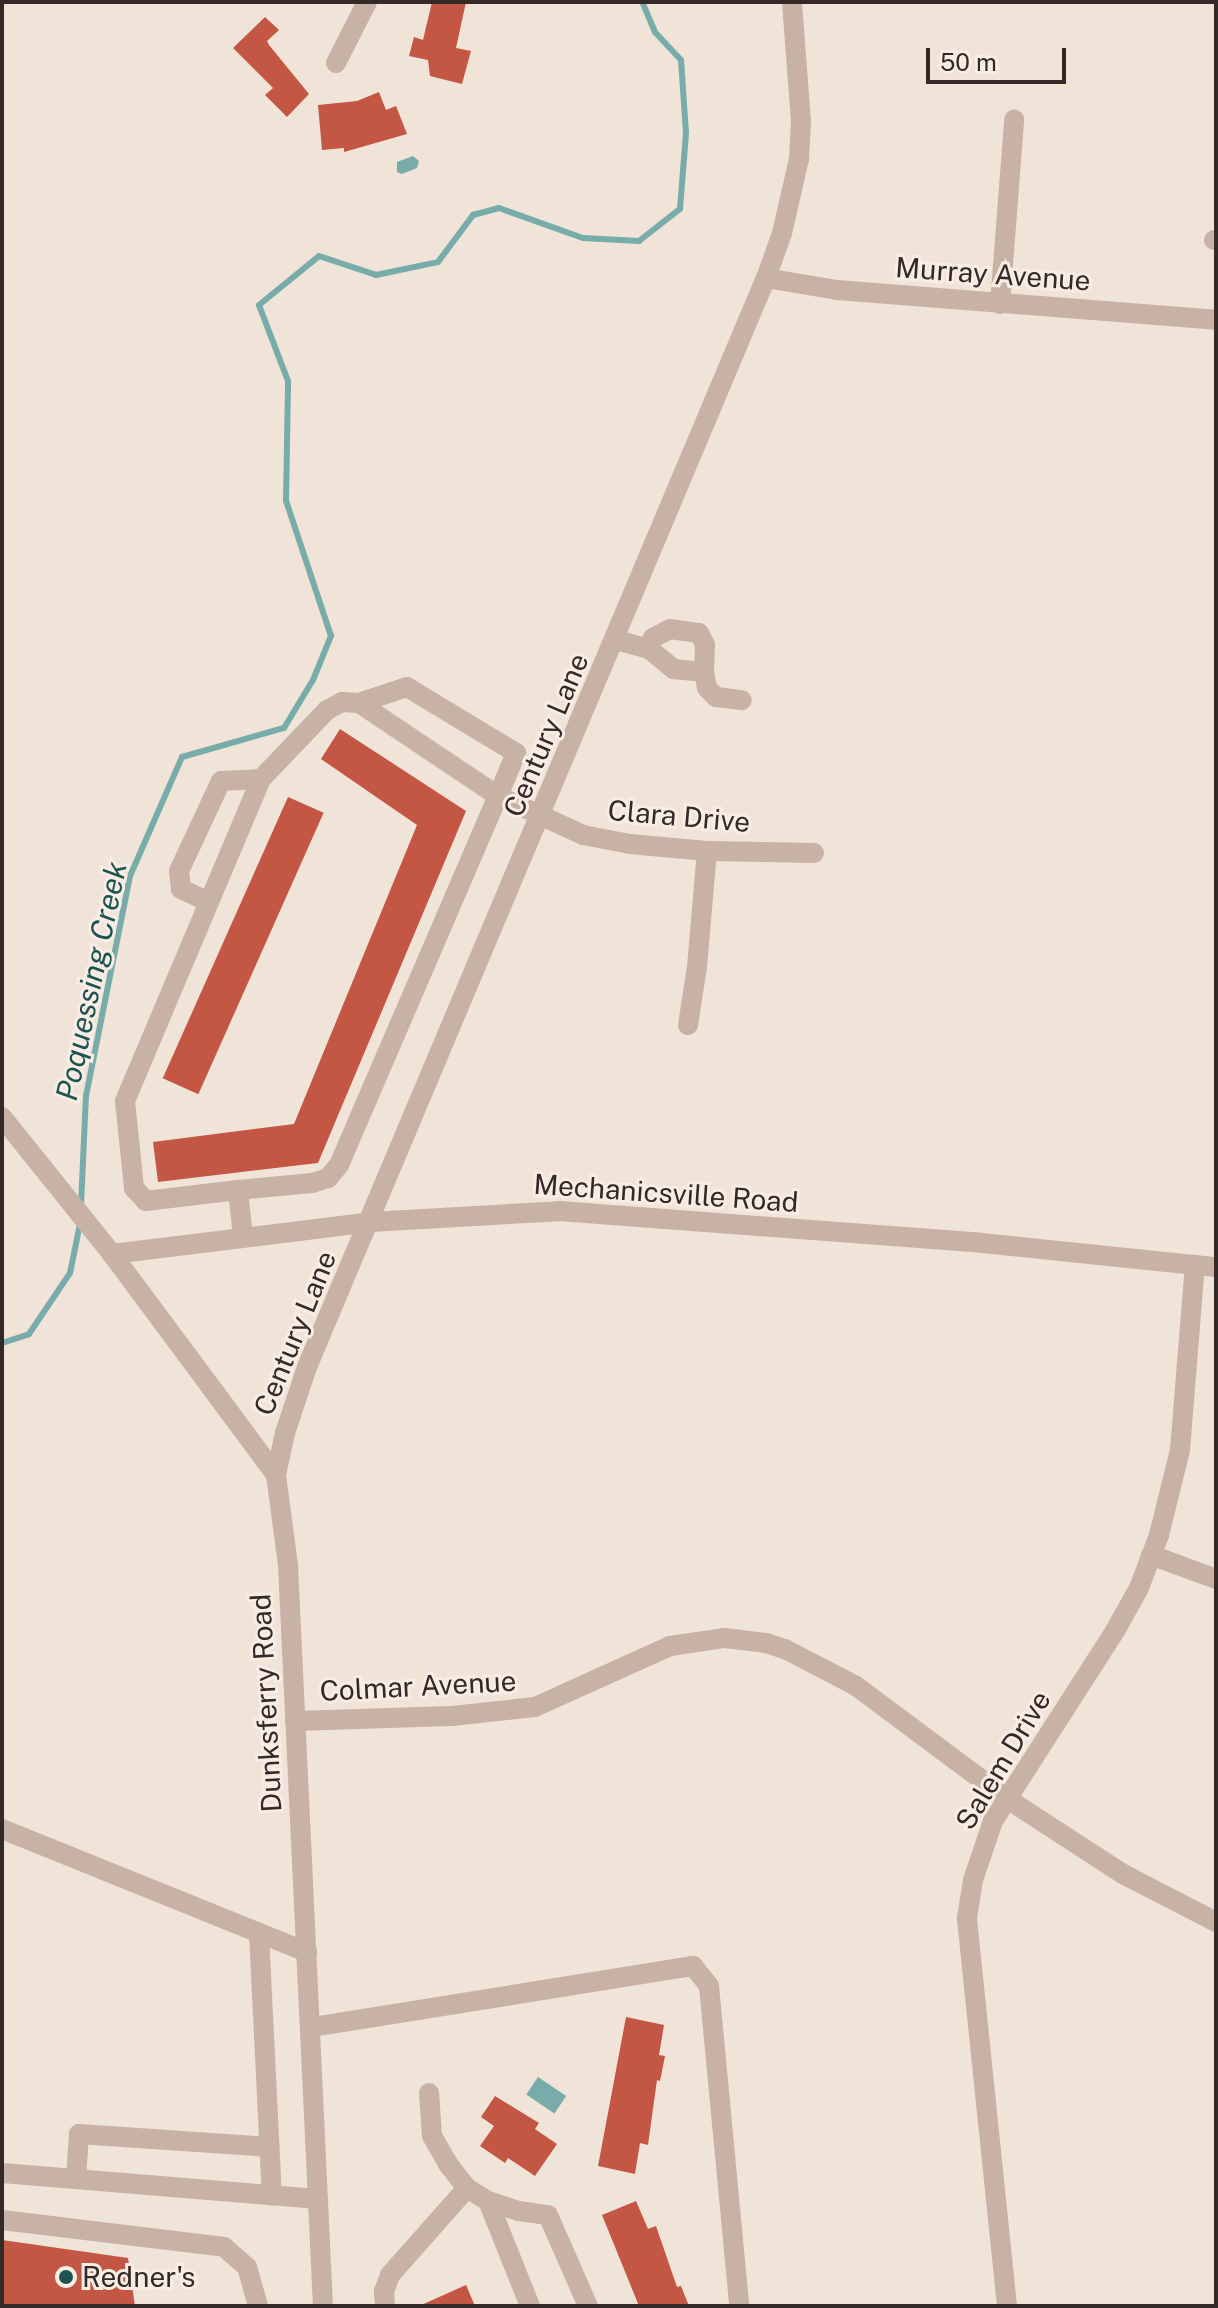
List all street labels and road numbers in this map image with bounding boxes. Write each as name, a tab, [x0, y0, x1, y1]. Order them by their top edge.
street label: Murray Avenue	[894, 250, 1092, 298]
street label: Century Lane	[497, 648, 595, 822]
street label: Clara Drive	[606, 793, 752, 839]
street label: Mechanicsville Road	[532, 1167, 800, 1219]
street label: Century Lane	[247, 1246, 343, 1420]
street label: Dunksferry Road	[244, 1593, 288, 1813]
street label: Colmar Avenue	[319, 1664, 517, 1708]
street label: Salem Drive	[948, 1685, 1058, 1835]

